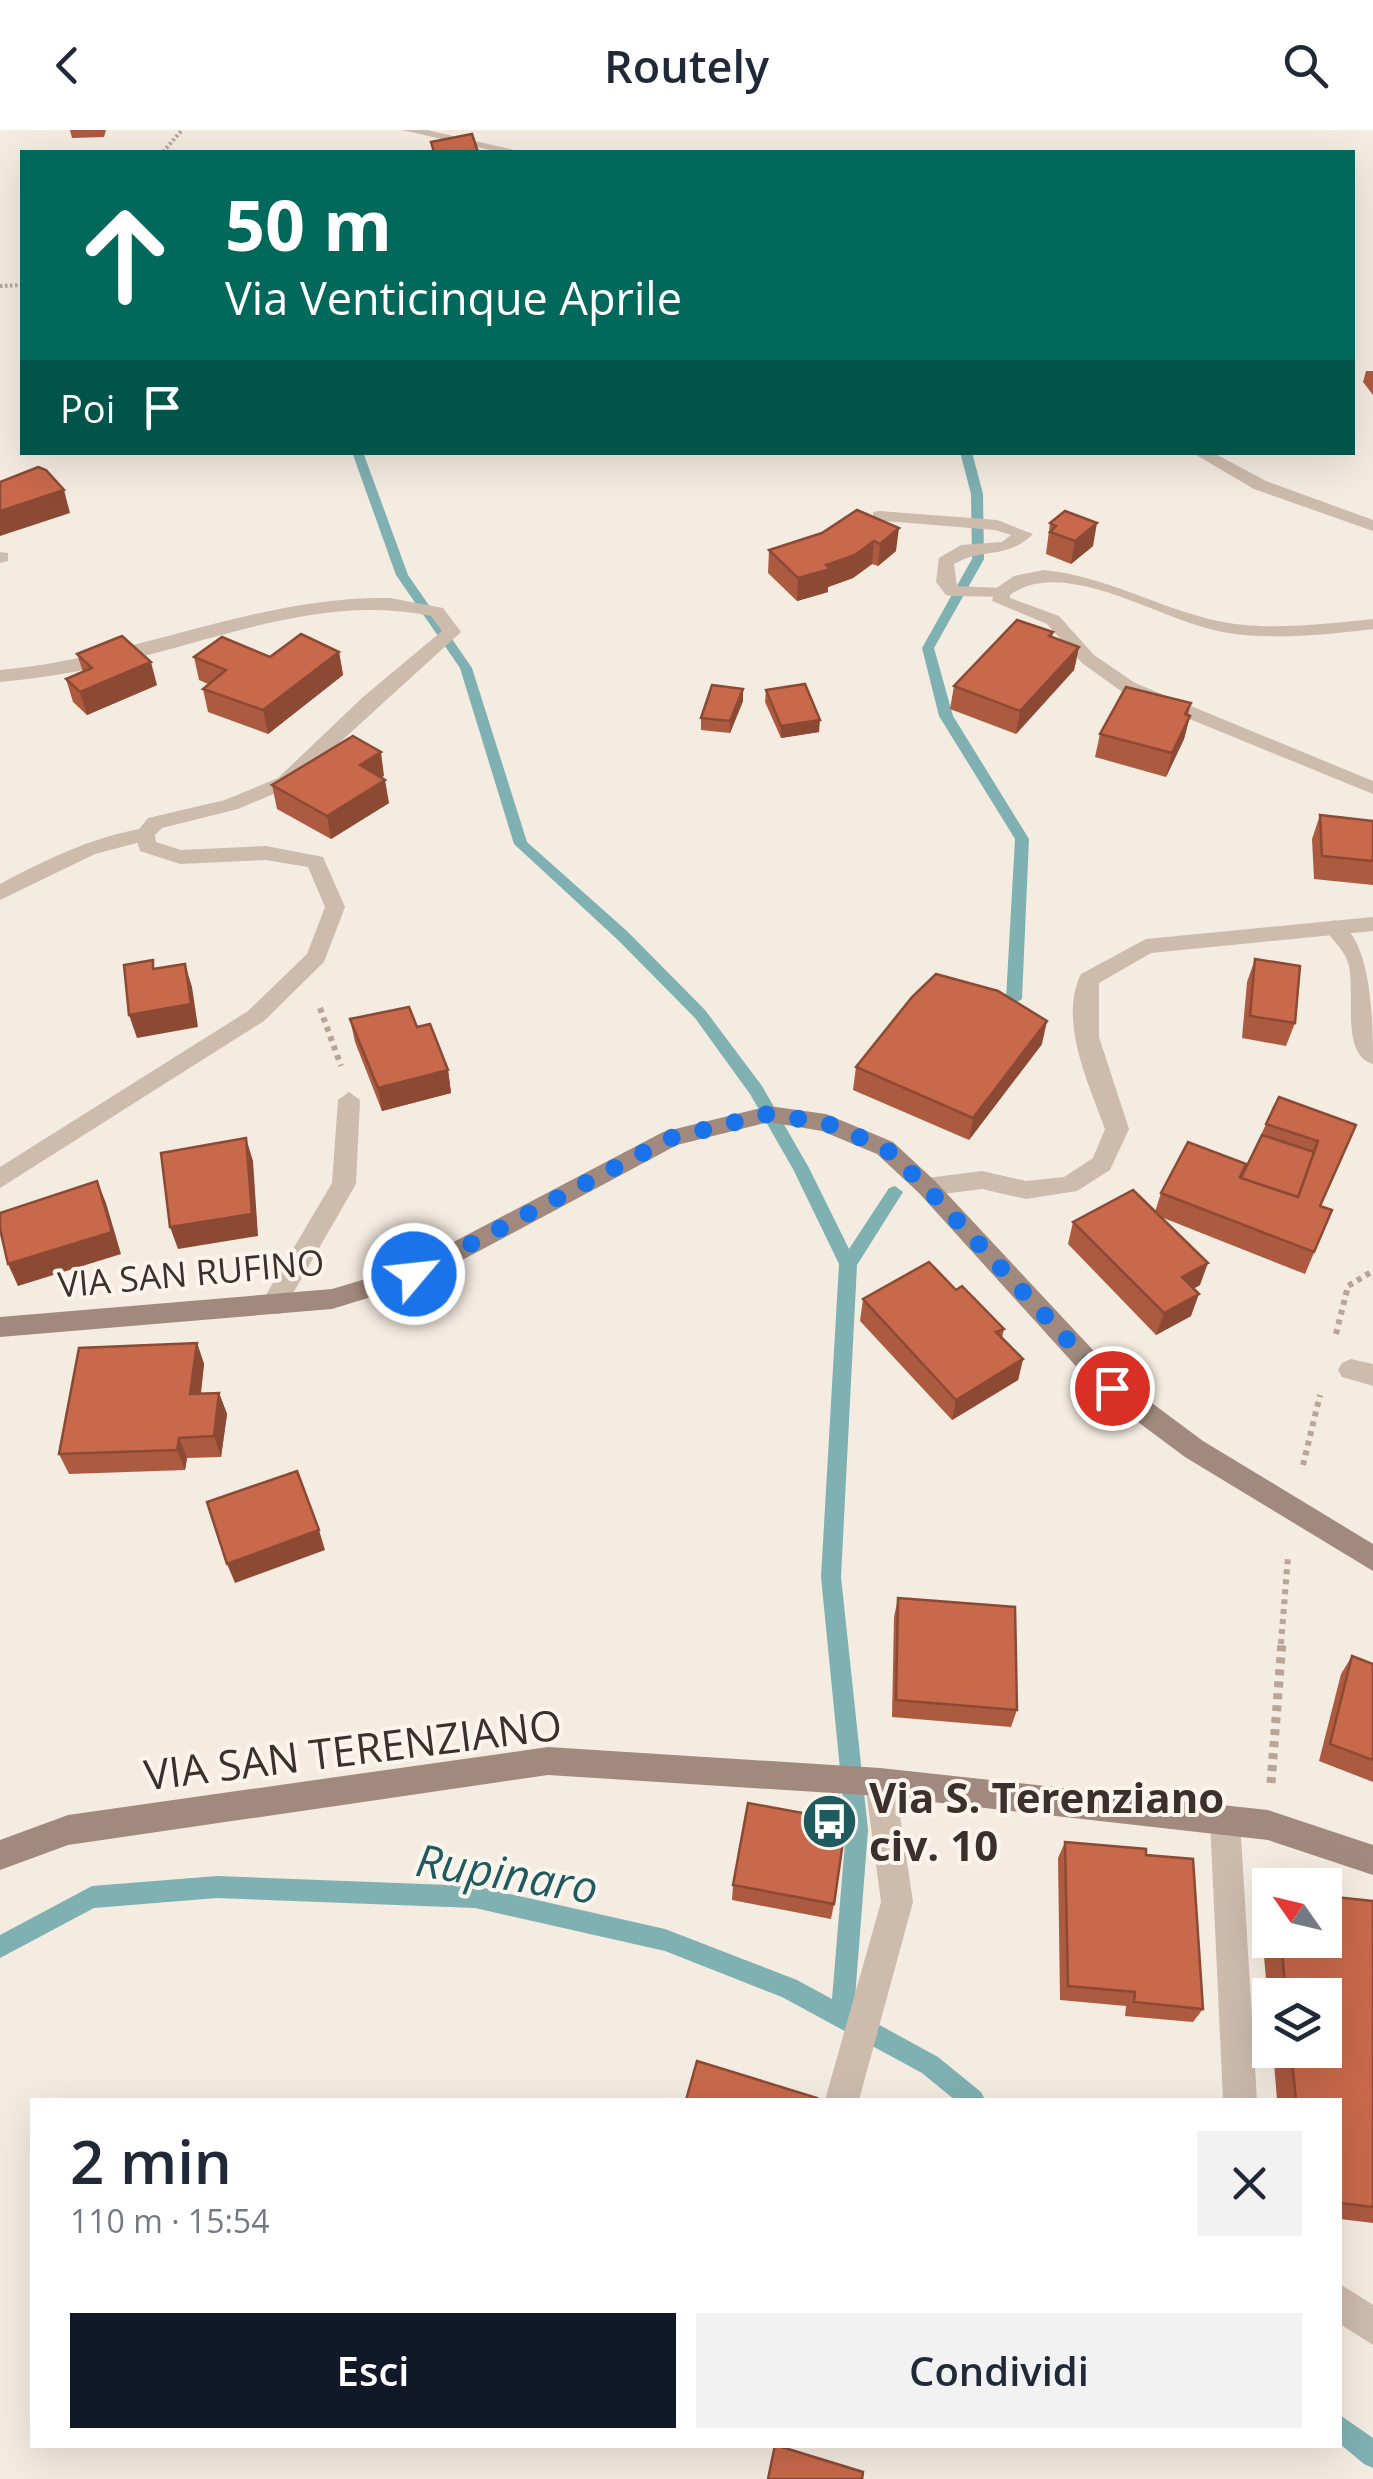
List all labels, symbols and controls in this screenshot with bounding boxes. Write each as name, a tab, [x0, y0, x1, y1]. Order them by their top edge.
text: Routely	[604, 35, 769, 96]
icon: back	[40, 38, 95, 93]
icon: search	[1278, 38, 1333, 93]
text: 50 m	[225, 176, 392, 272]
icon: ahead	[60, 190, 190, 320]
text: Via Venticinque Aprile	[225, 267, 682, 328]
icon: arrive	[135, 380, 190, 435]
text: Poi	[60, 382, 115, 434]
position arrow	[362, 1222, 466, 1326]
street label: VIA SAN RUFINO	[56, 1237, 326, 1308]
pin	[1070, 1346, 1155, 1431]
icon: arrive	[1085, 1361, 1140, 1416]
street label: VIA SAN TERENZIANO	[141, 1695, 565, 1802]
place label: Via S. Terenziano civ. 10	[869, 1768, 1224, 1873]
bus stop icon: Via S. Terenziano civ. 10	[800, 1792, 860, 1852]
water label: Rupinaro	[412, 1828, 603, 1917]
north arrow	[1252, 1868, 1342, 1958]
map controls	[1252, 1868, 1342, 2068]
button: layers	[1252, 1978, 1342, 2068]
text: 2 min	[70, 2120, 232, 2202]
button: close	[1197, 2131, 1302, 2236]
text: 110 m · 15:54	[70, 2199, 269, 2242]
button: Esci	[70, 2313, 676, 2428]
button: Condividi	[696, 2313, 1302, 2428]

